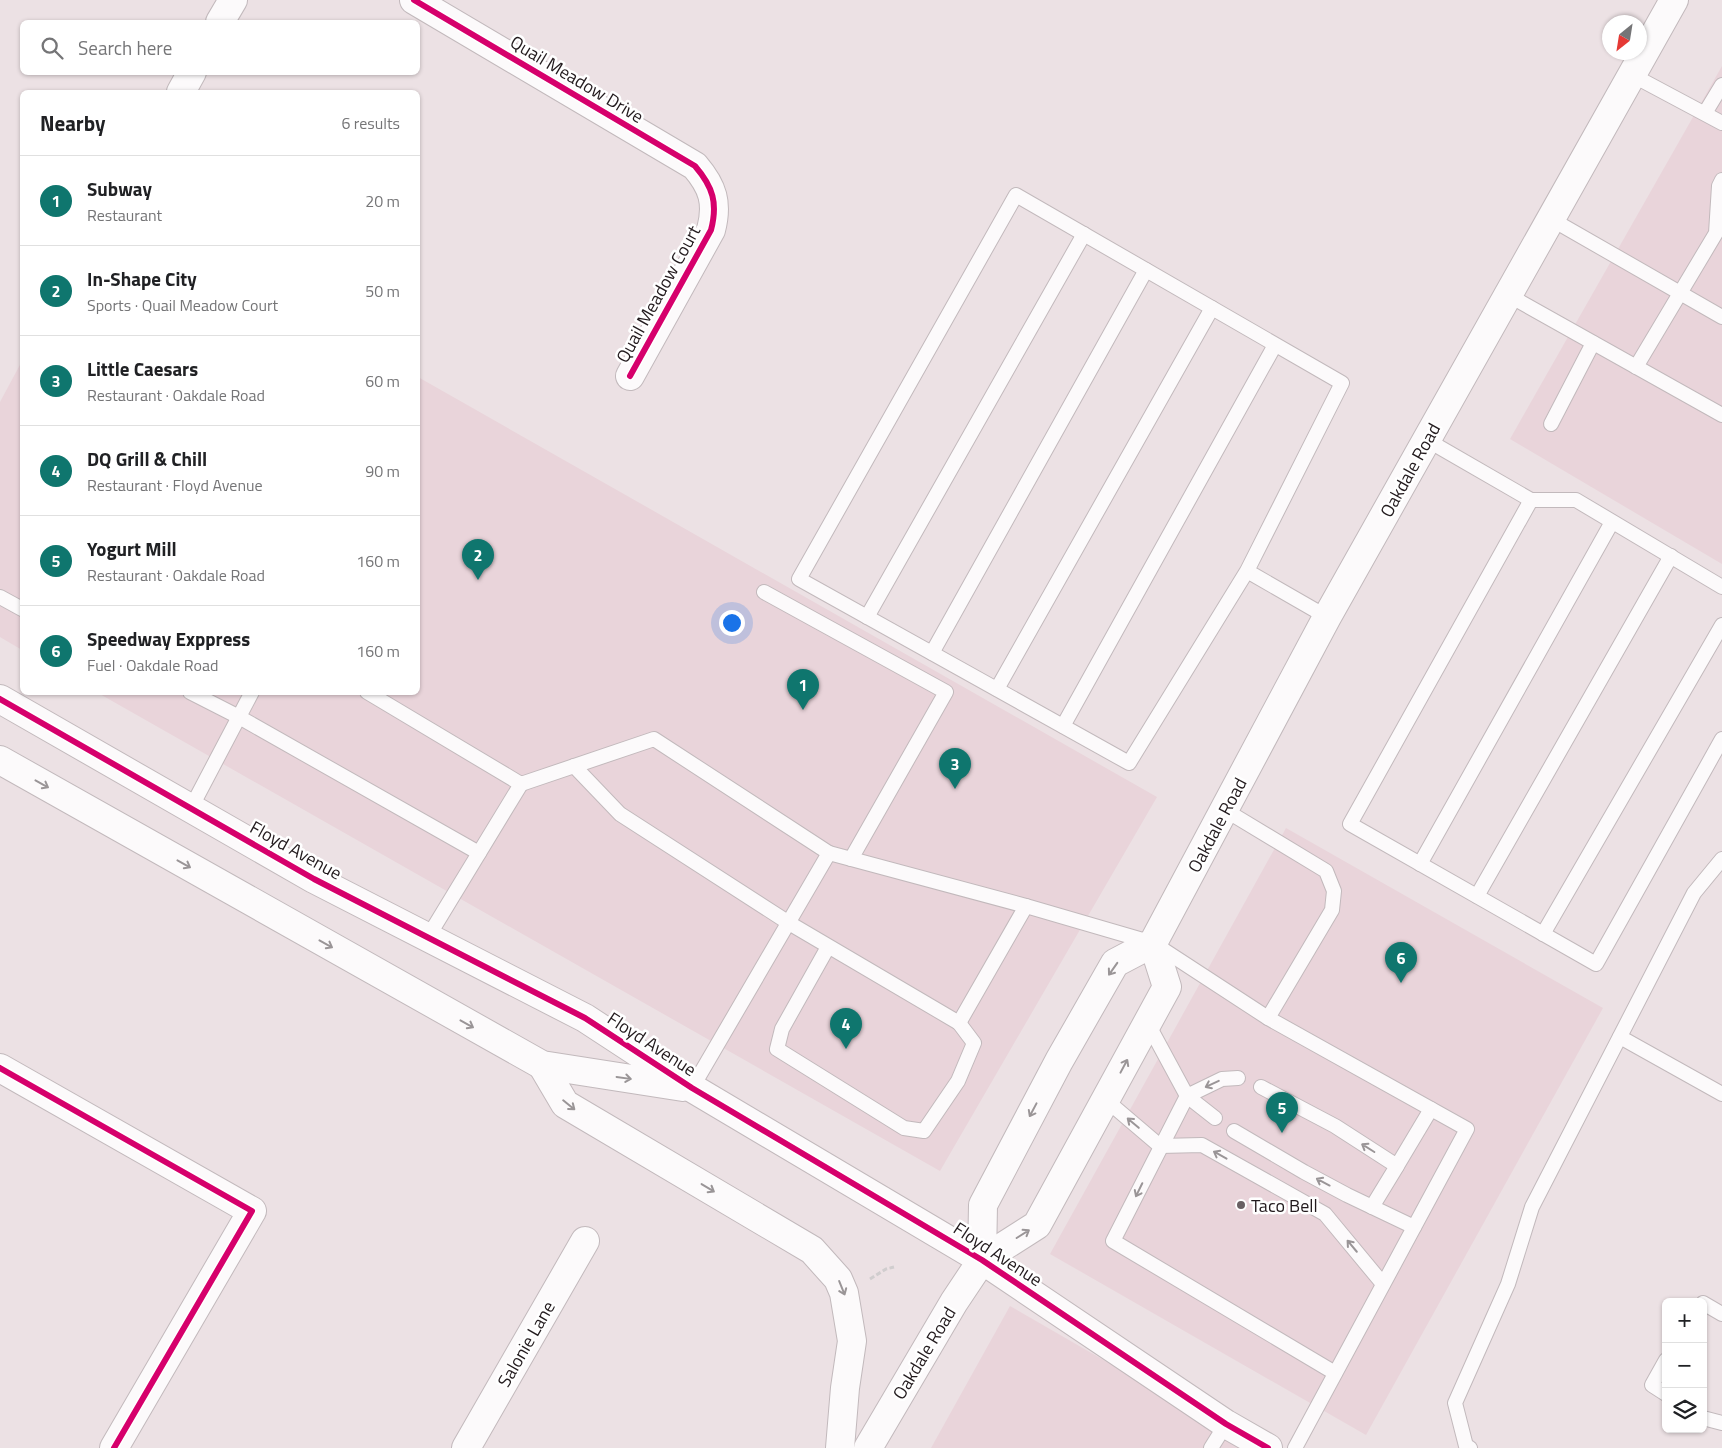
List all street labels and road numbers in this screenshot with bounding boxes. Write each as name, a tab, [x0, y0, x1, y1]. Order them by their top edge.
street label: Quail Meadow Drive	[505, 28, 649, 130]
street label: Quail Meadow Court	[609, 220, 707, 368]
street label: Oakdale Road	[1373, 418, 1447, 522]
street label: Oakdale Road	[1181, 773, 1253, 877]
street label: Floyd Avenue	[245, 814, 347, 886]
street label: Floyd Avenue	[602, 1005, 702, 1083]
street label: Floyd Avenue	[948, 1215, 1048, 1293]
street label: Salonie Lane	[490, 1296, 562, 1392]
street label: Oakdale Road	[886, 1301, 962, 1405]

